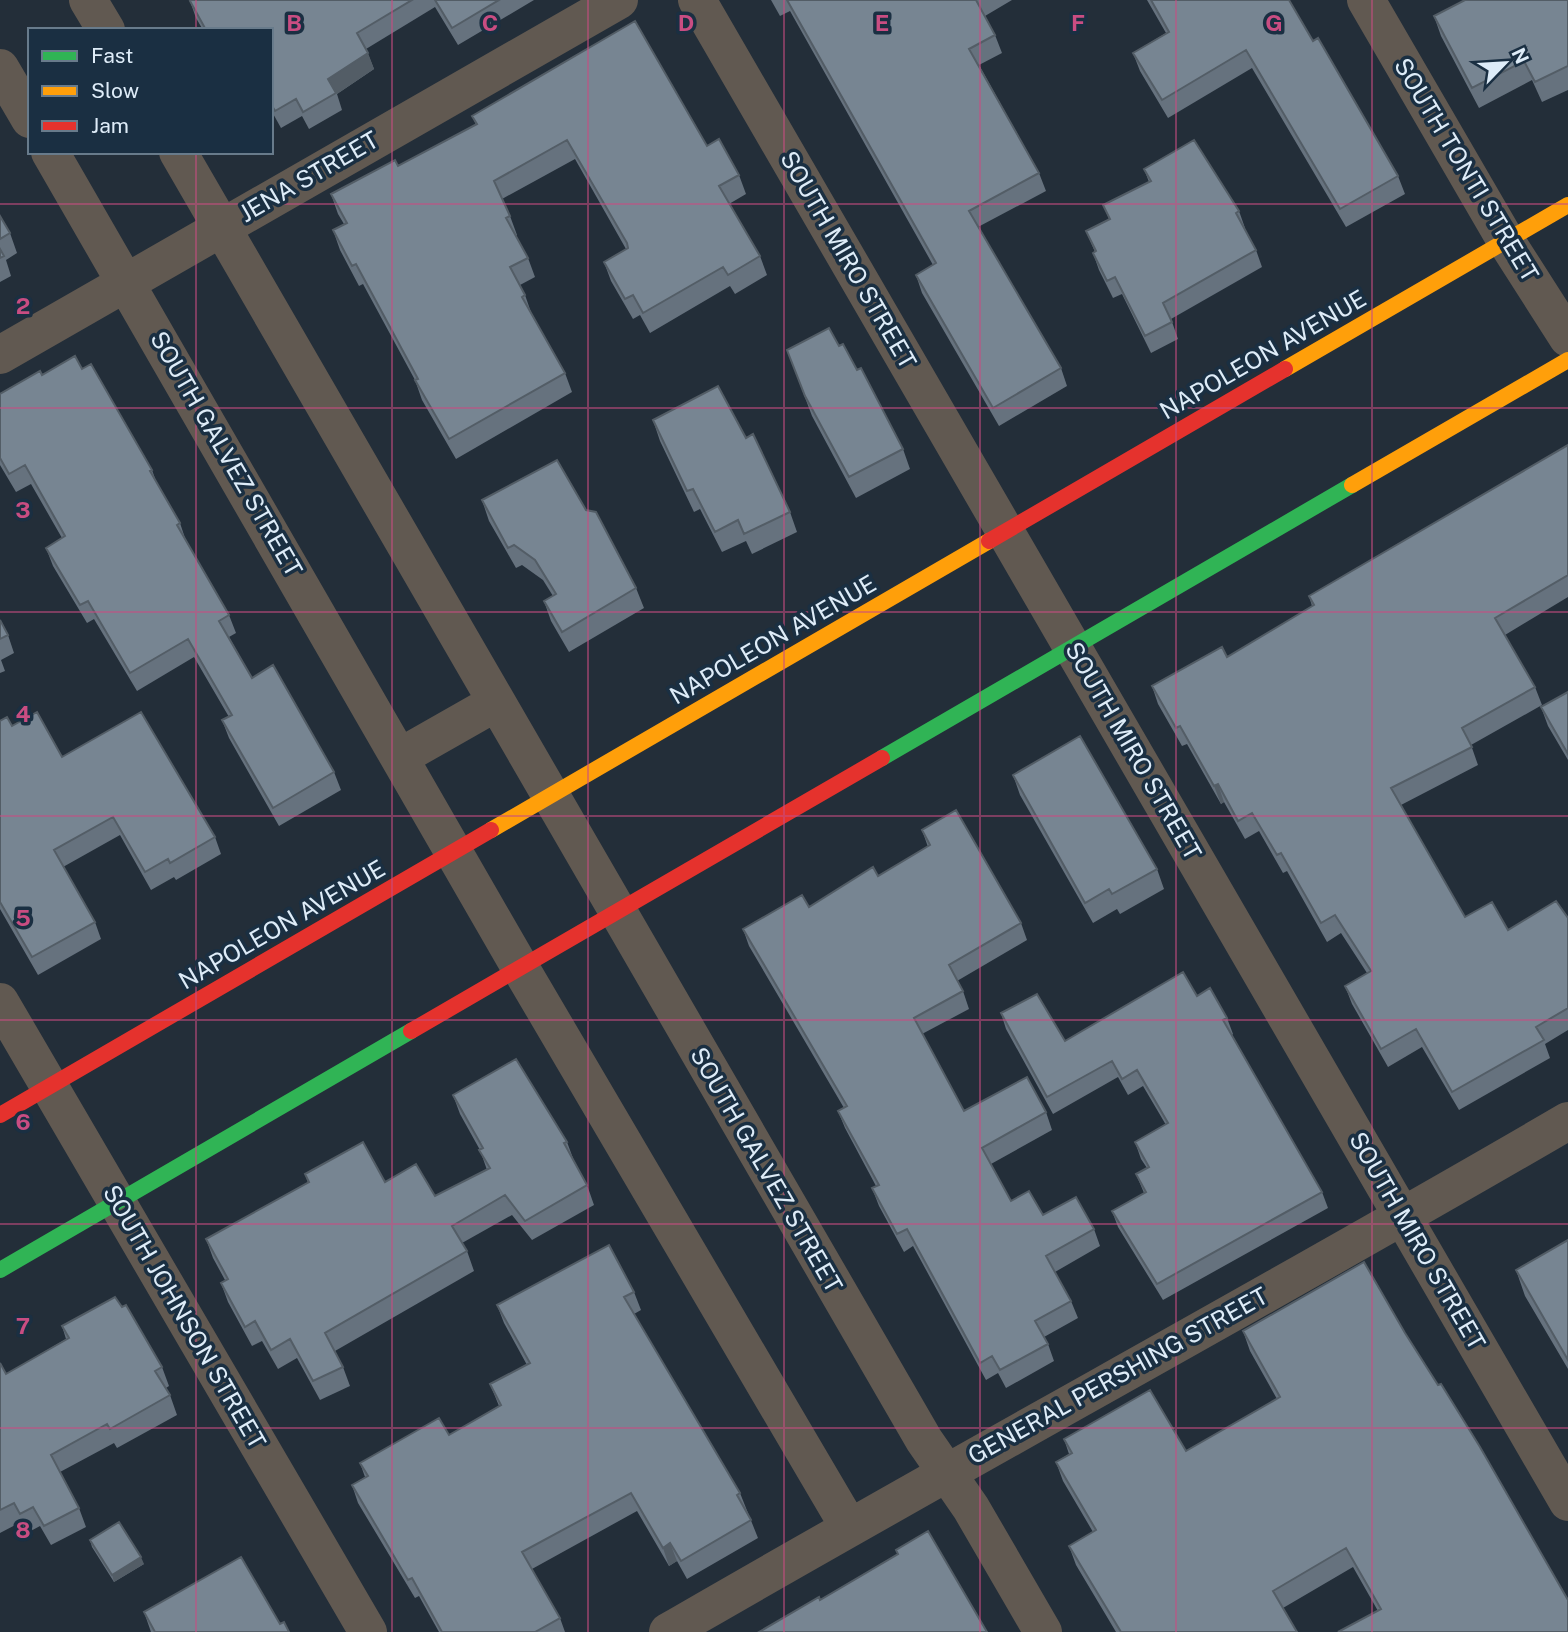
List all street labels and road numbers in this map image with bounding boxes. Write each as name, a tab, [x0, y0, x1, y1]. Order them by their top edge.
street label: SOUTH TONTI STREET	[1388, 53, 1544, 287]
street label: JENA STREET	[234, 125, 383, 227]
street label: SOUTH MIRO STREET	[775, 146, 923, 373]
street label: NAPOLEON AVENUE	[1154, 284, 1371, 425]
street label: SOUTH GALVEZ STREET	[145, 326, 309, 581]
street label: NAPOLEON AVENUE	[664, 569, 881, 710]
street label: SOUTH MIRO STREET	[1060, 637, 1208, 864]
street label: NAPOLEON AVENUE	[173, 854, 390, 995]
street label: SOUTH GALVEZ STREET	[685, 1042, 849, 1297]
street label: SOUTH MIRO STREET	[1344, 1127, 1492, 1354]
street label: SOUTH JOHNSON STREET	[98, 1180, 272, 1453]
street label: GENERAL PERSHING STREET	[963, 1281, 1272, 1469]

